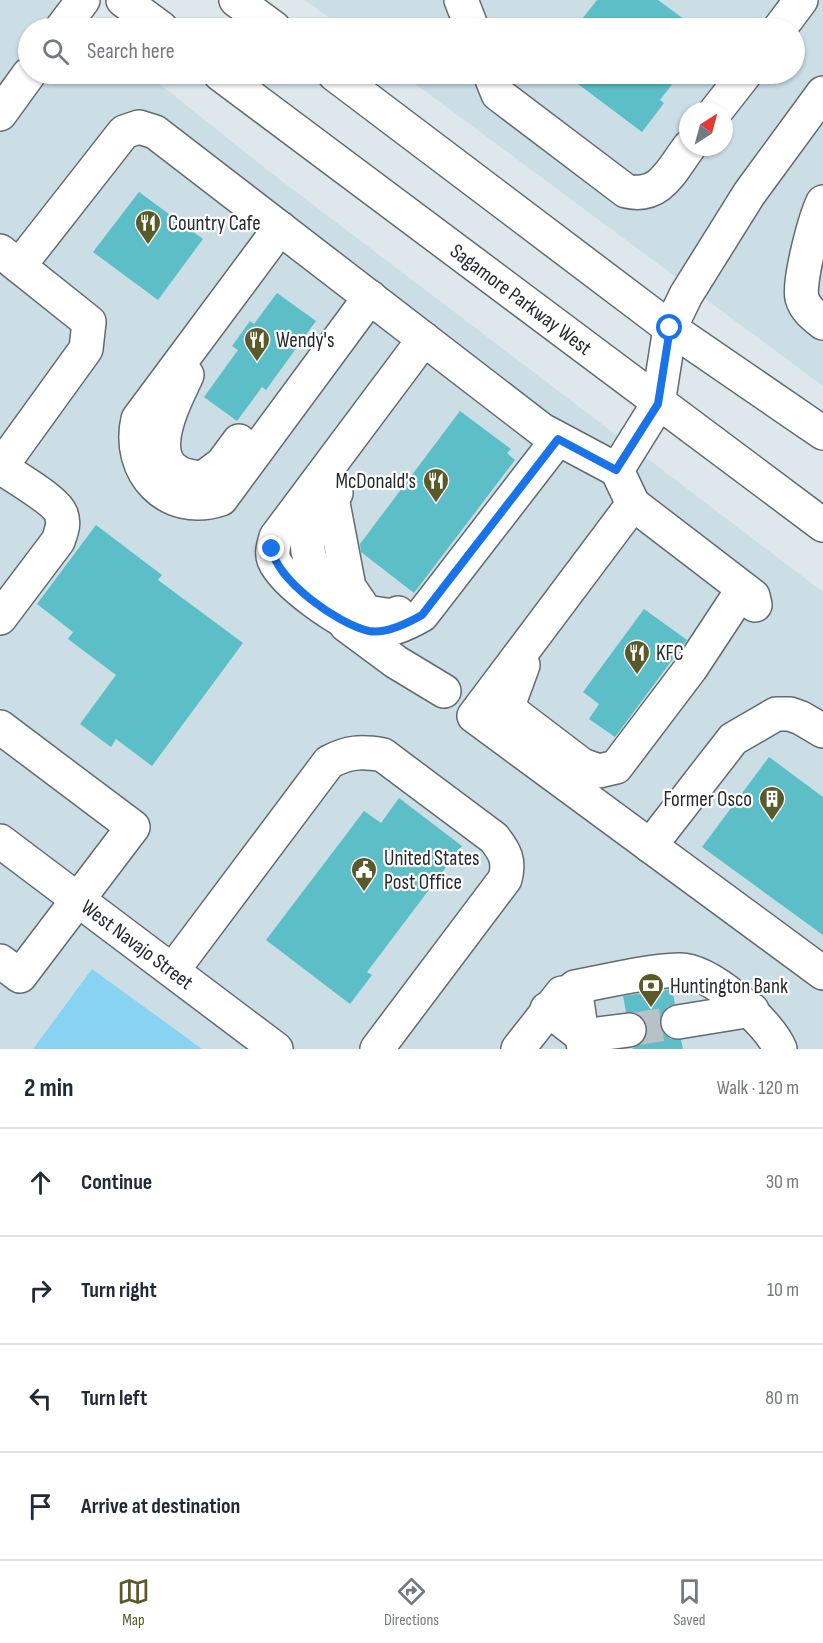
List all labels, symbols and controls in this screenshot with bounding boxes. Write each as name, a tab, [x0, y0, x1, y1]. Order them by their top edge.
search box	[18, 18, 805, 84]
icon: search	[39, 35, 72, 68]
text: Search here	[87, 38, 174, 65]
north arrow	[679, 102, 733, 156]
restaurant icon: Country Cafe	[133, 208, 163, 246]
place label: Country Cafe	[168, 211, 261, 236]
street label: Sagamore Parkway West	[445, 238, 597, 360]
route start	[656, 314, 682, 340]
restaurant icon: Wendy's	[242, 325, 272, 363]
place label: Wendy's	[276, 328, 334, 353]
restaurant icon: McDonald's	[421, 466, 451, 504]
place label: McDonald's	[336, 469, 416, 494]
route end	[258, 535, 284, 561]
restaurant icon: KFC	[622, 638, 652, 676]
place label: KFC	[656, 641, 684, 666]
building icon: Former Osco	[757, 784, 787, 822]
place label: Former Osco	[663, 787, 752, 812]
place label: United States Post Office	[384, 846, 480, 895]
public building icon: United States Post Office	[349, 855, 379, 893]
street label: West Navajo Street	[76, 894, 198, 995]
bank icon: Huntington Bank	[636, 971, 666, 1009]
place label: Huntington Bank	[670, 974, 788, 999]
text: 2 min	[24, 1073, 74, 1104]
text: Walk · 120 m	[717, 1076, 799, 1100]
icon: ahead	[24, 1166, 57, 1199]
text: Continue	[81, 1169, 152, 1196]
text: 30 m	[766, 1170, 799, 1194]
icon: right	[24, 1274, 57, 1307]
text: Turn right	[81, 1277, 157, 1304]
text: 10 m	[767, 1278, 799, 1302]
icon: left	[24, 1382, 57, 1415]
text: Turn left	[81, 1385, 147, 1412]
text: 80 m	[765, 1386, 799, 1410]
icon: arrive	[24, 1490, 57, 1523]
text: Arrive at destination	[81, 1493, 240, 1520]
tab: Map	[117, 1575, 150, 1630]
tab: Directions	[384, 1575, 439, 1630]
tab: Saved	[673, 1575, 706, 1630]

